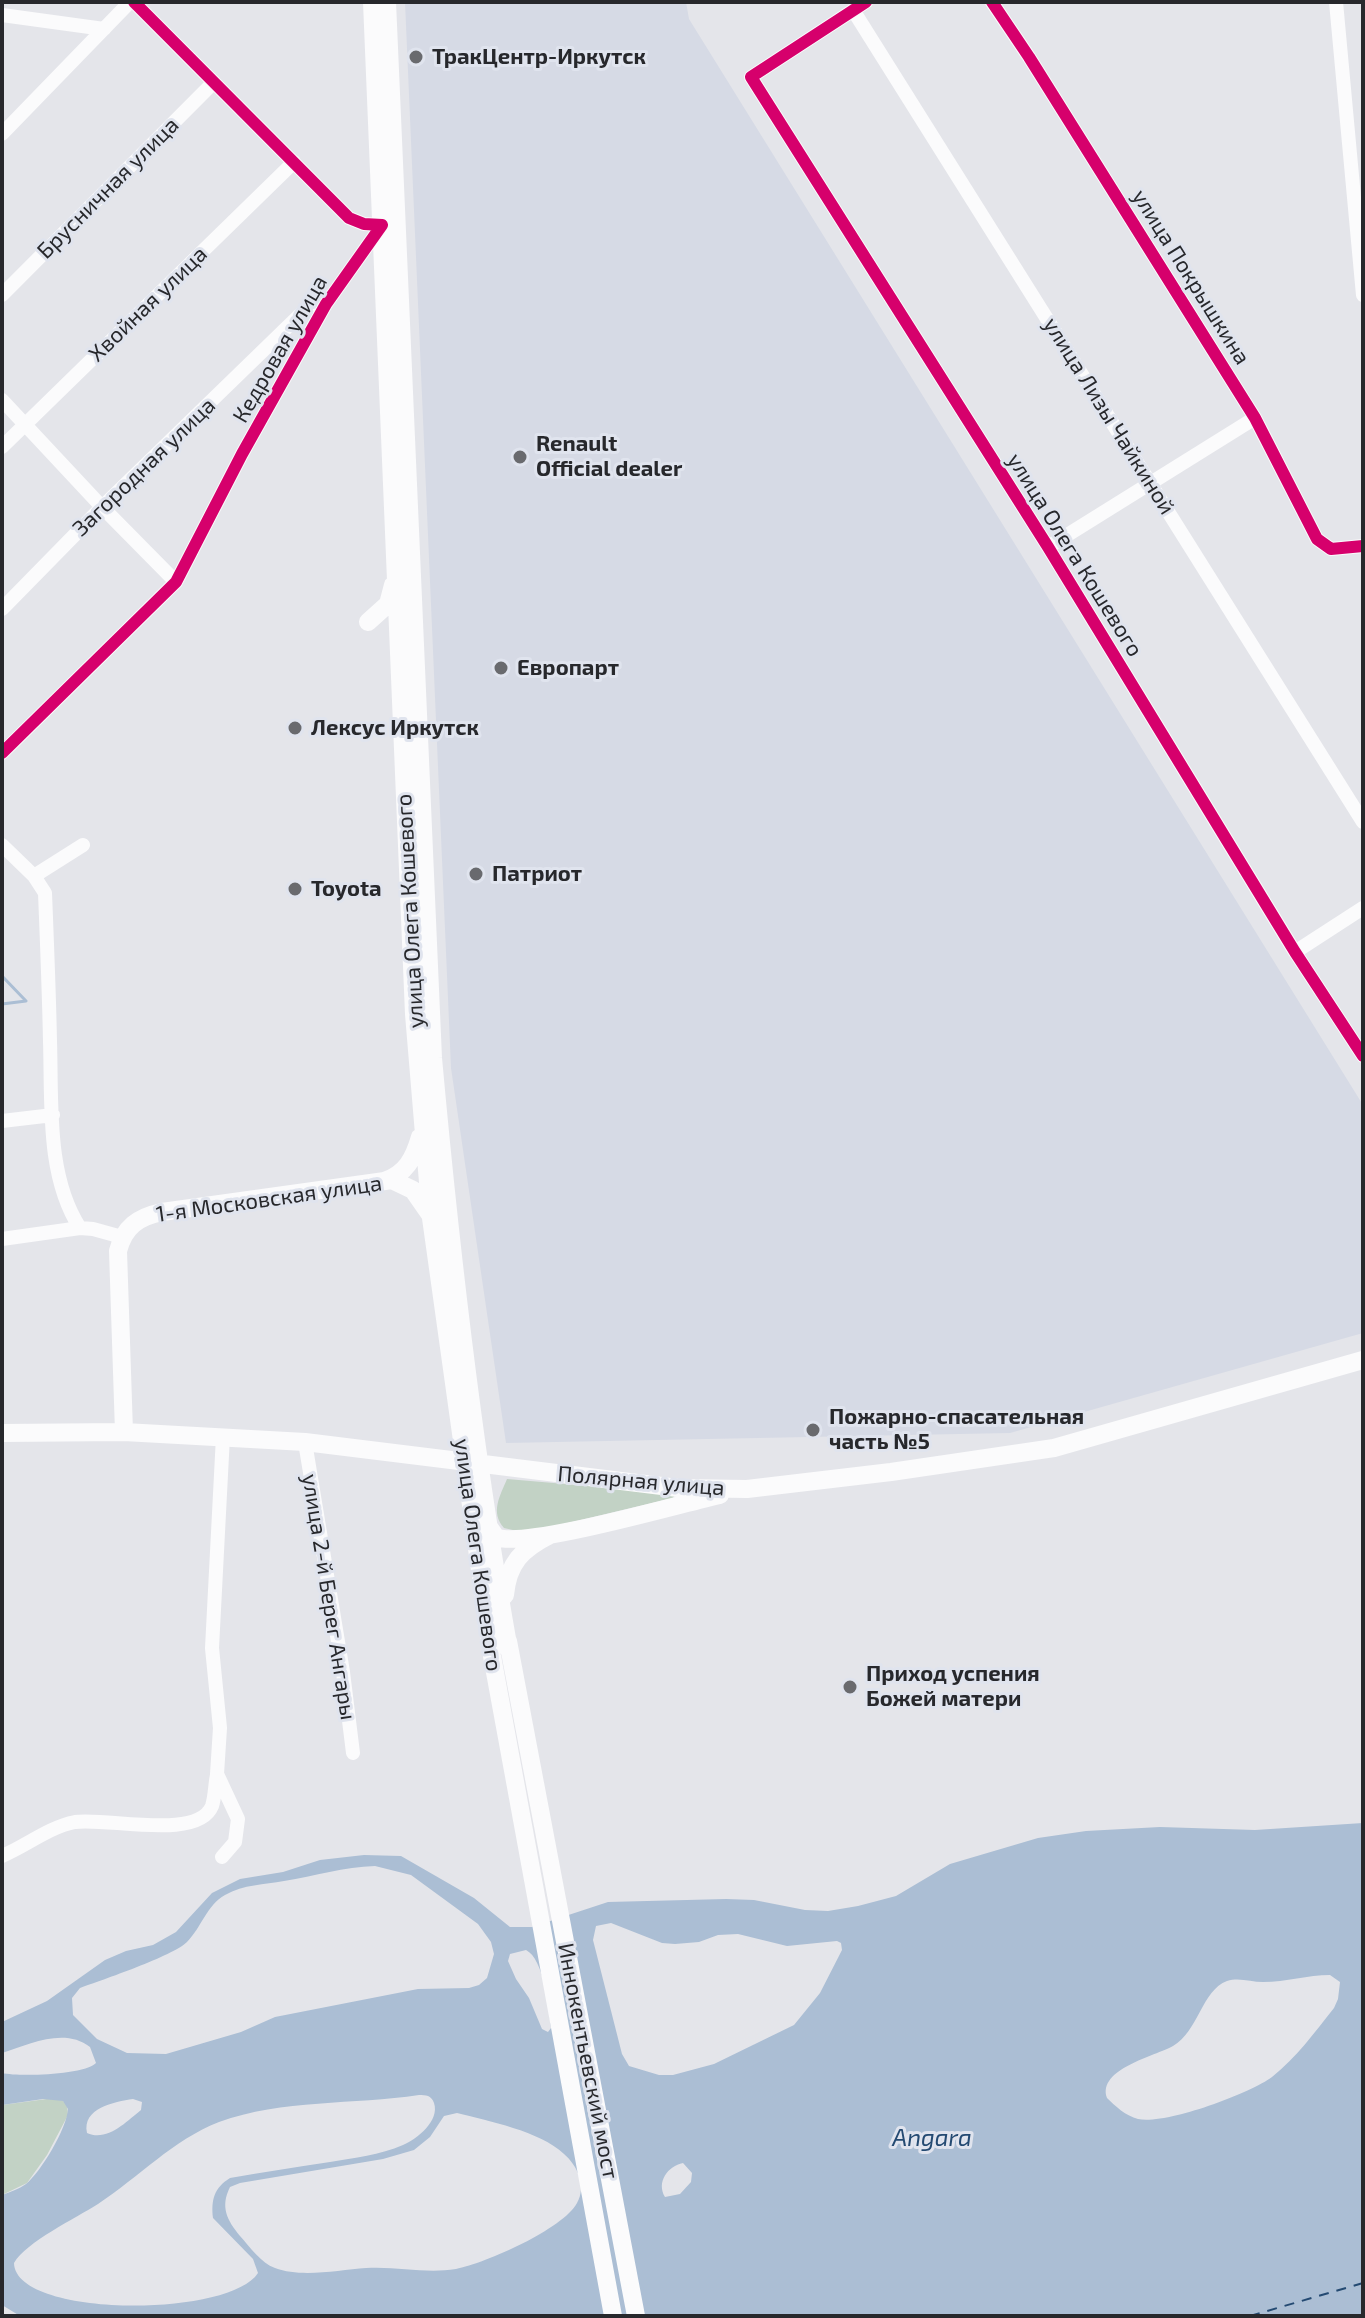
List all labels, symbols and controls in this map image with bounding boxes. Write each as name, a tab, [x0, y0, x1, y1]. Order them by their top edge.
place label: ТракЦентр-Иркутск	[432, 44, 646, 70]
marker: ТракЦентр-Иркутск	[407, 48, 425, 66]
street label: Брусничная улица	[32, 112, 184, 264]
street label: улица Покрышкина	[1126, 185, 1256, 369]
street label: Хвойная улица	[83, 241, 213, 367]
street label: Кедровая улица	[227, 271, 333, 427]
street label: улица Лизы Чайкиной	[1038, 313, 1180, 519]
street label: Загородная улица	[67, 392, 221, 542]
place label: Renault Official dealer	[536, 431, 682, 482]
marker: Renault Official dealer	[511, 448, 529, 466]
street label: улица Олега Кошевого	[1002, 448, 1148, 662]
place label: Европарт	[517, 655, 619, 681]
marker: Европарт	[492, 659, 510, 677]
place label: Лексус Иркутск	[311, 715, 479, 741]
marker: Лексус Иркутск	[286, 719, 304, 737]
street label: улица Олега Кошевого	[391, 793, 429, 1029]
place label: Патриот	[492, 861, 582, 887]
marker: Патриот	[467, 865, 485, 883]
place label: Toyota	[311, 876, 382, 902]
marker: Toyota	[286, 880, 304, 898]
street label: 1-я Московская улица	[154, 1170, 384, 1228]
place label: Пожарно-спасательная часть №5	[829, 1404, 1084, 1456]
marker: Пожарно-спасательная часть №5	[804, 1421, 822, 1439]
street label: улица Олега Кошевого	[449, 1437, 507, 1673]
street label: Полярная улица	[556, 1461, 726, 1501]
street label: улица 2-й Берег Ангары	[297, 1472, 361, 1722]
place label: Приход успения Божей матери	[866, 1661, 1040, 1712]
marker: Приход успения Божей матери	[841, 1678, 859, 1696]
street label: Иннокентьевский мост	[552, 1941, 624, 2181]
water label: Angara	[892, 2124, 972, 2152]

